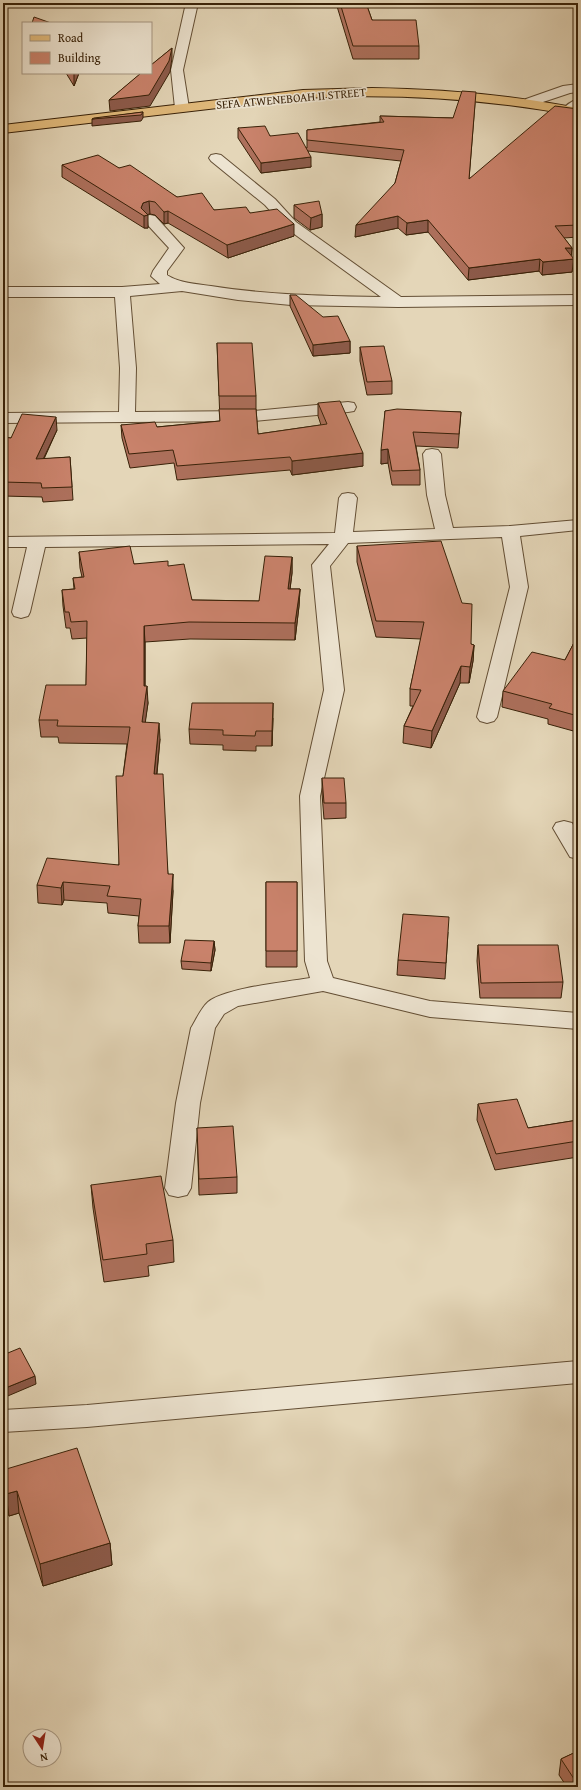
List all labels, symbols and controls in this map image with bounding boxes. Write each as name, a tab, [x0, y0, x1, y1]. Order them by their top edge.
legend	[22, 22, 152, 74]
text: Road	[58, 29, 84, 46]
text: Building	[58, 49, 101, 66]
street label: SEFA ATWENEBOAH II STREET	[215, 83, 367, 113]
north arrow	[22, 1728, 62, 1768]
text: N	[38, 1749, 49, 1767]

